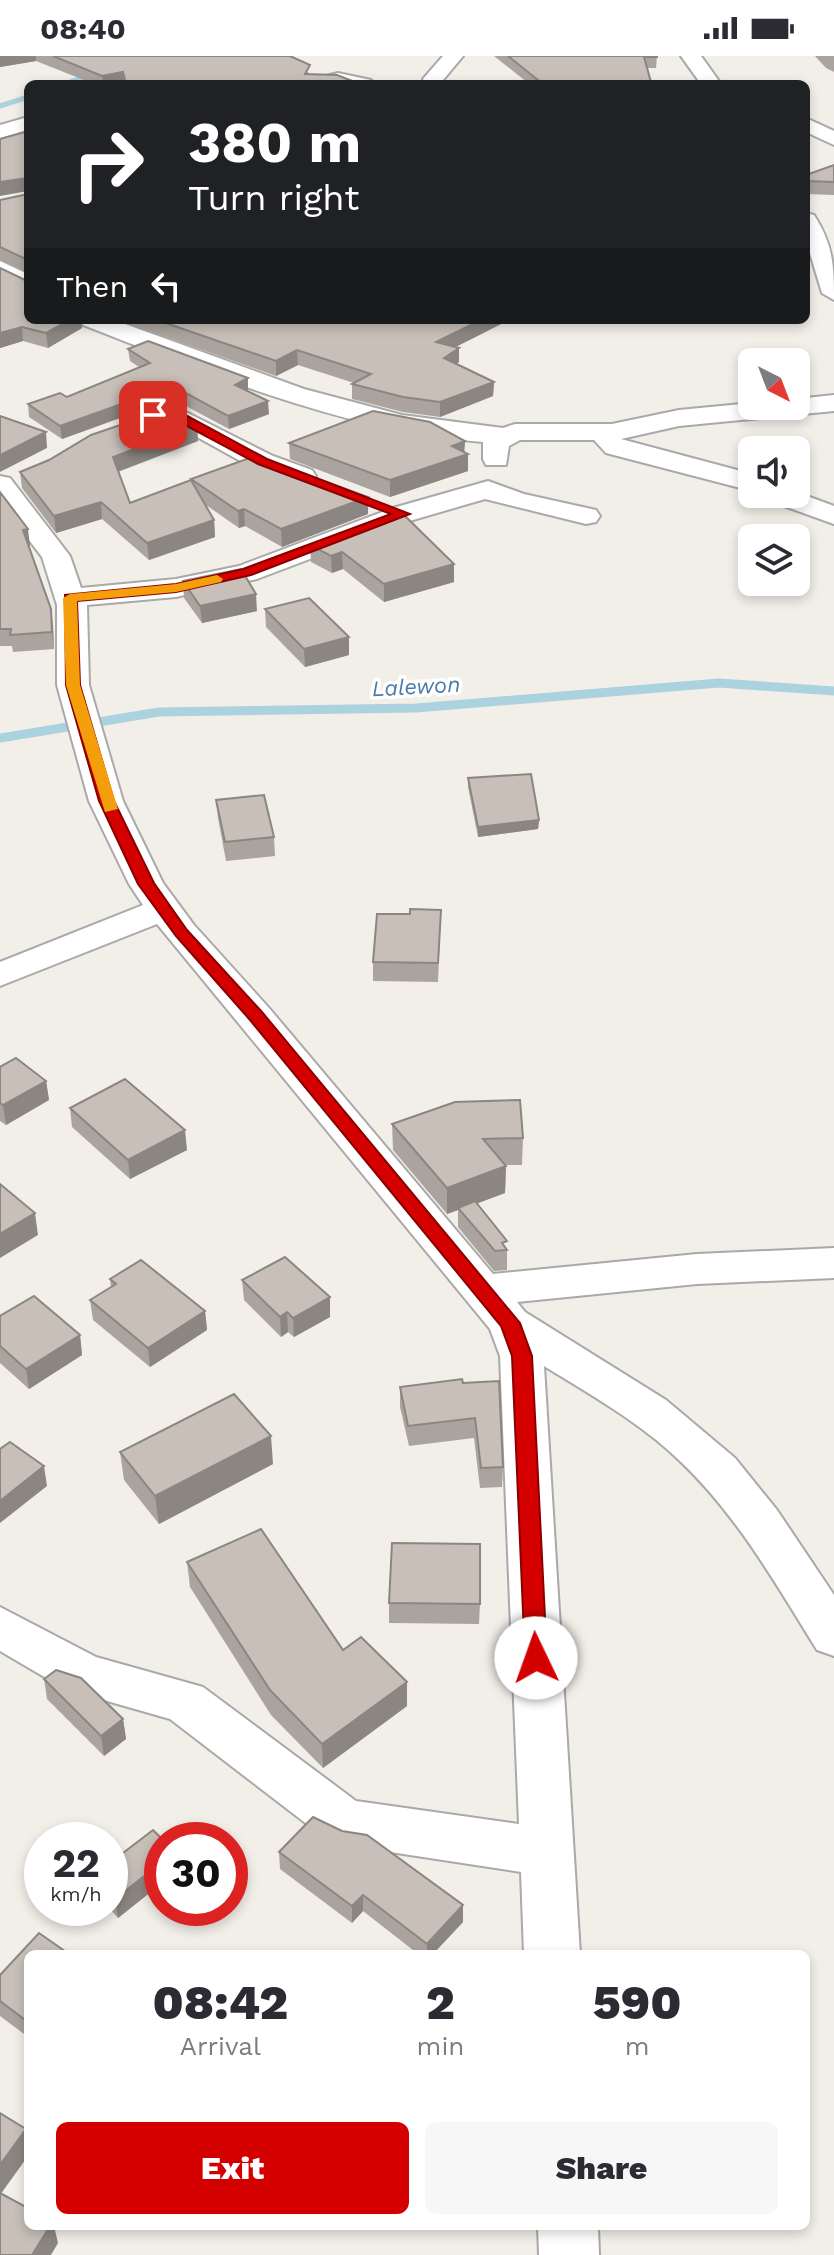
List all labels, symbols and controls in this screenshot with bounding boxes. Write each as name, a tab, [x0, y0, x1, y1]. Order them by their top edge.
text: 08:40	[40, 11, 126, 46]
text: 380 m	[188, 110, 361, 176]
icon: right	[56, 112, 160, 216]
text: Turn right	[188, 177, 359, 219]
icon: left	[144, 264, 188, 308]
text: Then	[56, 269, 128, 304]
north arrow	[738, 348, 810, 420]
map controls	[738, 348, 810, 596]
pin	[119, 381, 187, 449]
icon: arrive	[131, 393, 175, 437]
button: sound	[738, 436, 810, 508]
button: layers	[738, 524, 810, 596]
water label: Lalewon	[371, 672, 461, 701]
position arrow	[494, 1616, 578, 1700]
speed limit sign: 30	[144, 1822, 248, 1926]
text: 22	[52, 1840, 100, 1887]
text: km/h	[50, 1882, 102, 1906]
text: 08:42	[152, 1974, 288, 2031]
text: 2	[426, 1974, 455, 2031]
text: 590	[593, 1974, 682, 2031]
text: Arrival	[180, 2031, 261, 2061]
text: min	[417, 2031, 464, 2061]
text: m	[625, 2031, 650, 2061]
button: Exit	[56, 2122, 409, 2214]
button: Share	[425, 2122, 778, 2214]

